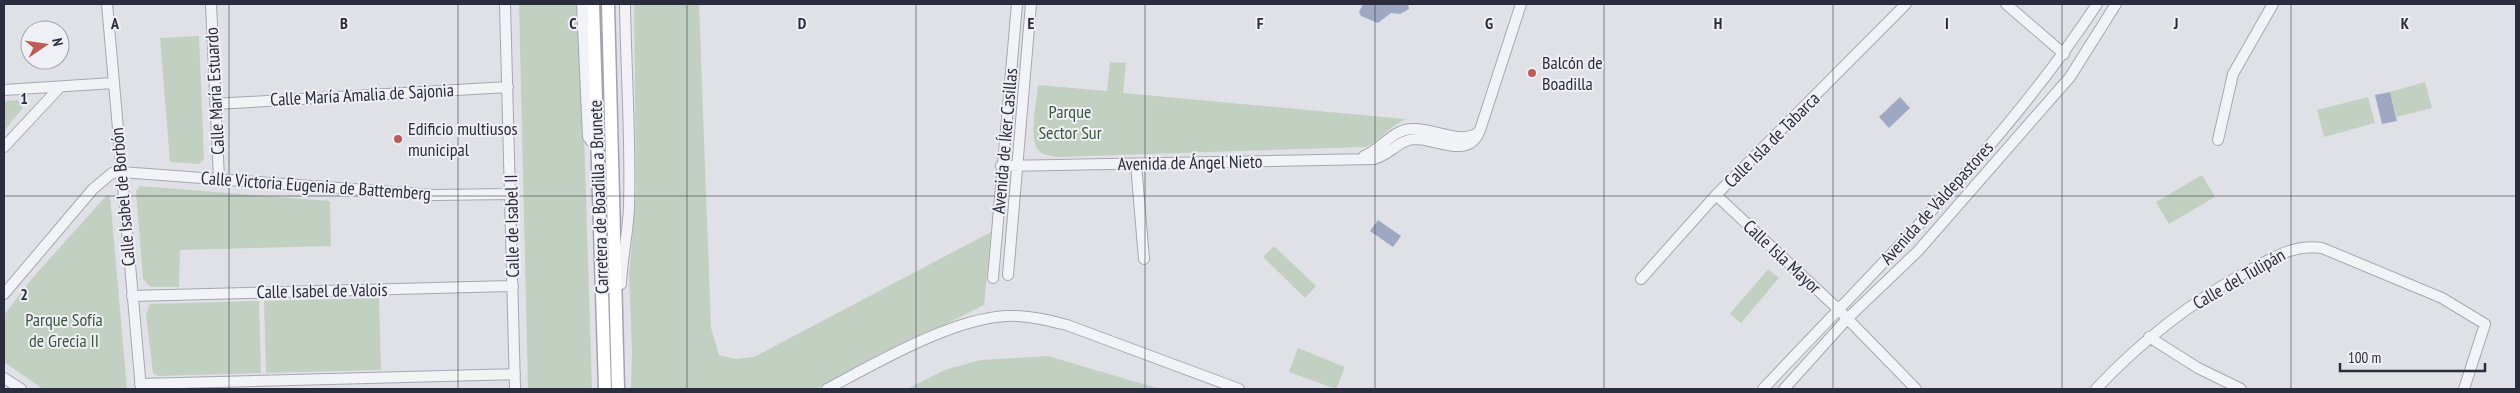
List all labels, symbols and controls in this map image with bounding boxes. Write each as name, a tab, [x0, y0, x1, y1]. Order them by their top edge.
text: A	[110, 13, 120, 33]
text: B	[340, 13, 348, 33]
text: C	[569, 13, 577, 33]
text: D	[798, 13, 807, 33]
text: E	[1028, 13, 1035, 33]
text: F	[1257, 13, 1264, 33]
text: G	[1485, 13, 1493, 33]
text: H	[1714, 13, 1722, 33]
text: I	[1945, 13, 1949, 33]
text: J	[2173, 13, 2178, 33]
text: K	[2401, 13, 2410, 33]
north arrow	[20, 20, 70, 70]
street label: Calle María Estuardo	[200, 26, 229, 155]
text: N	[48, 36, 67, 48]
place label: Balcón de Boadilla	[1542, 51, 1603, 95]
street label: Avenida de Íker Casillas	[987, 67, 1022, 215]
marker: Balcón de Boadilla	[1526, 67, 1538, 79]
street label: Calle María Amalia de Sajonia	[269, 78, 454, 111]
street label: Calle Isla de Tabarca	[1719, 87, 1824, 192]
text: 1	[20, 88, 28, 108]
street label: Carretera de Boadilla a Brunete	[584, 100, 613, 294]
park label: Parque Sector Sur	[1038, 100, 1102, 144]
place label: Edificio multiusos municipal	[408, 117, 518, 161]
street label: Calle Isabel de Borbón	[105, 127, 140, 267]
marker: Edificio multiusos municipal	[392, 133, 404, 145]
street label: Avenida de Valdepastores	[1875, 136, 1998, 269]
street label: Avenida de Ángel Nieto	[1117, 150, 1263, 175]
street label: Calle Victoria Eugenia de Battemberg	[200, 166, 432, 205]
street label: Calle de Isabel II	[499, 174, 524, 278]
street label: Calle Isla Mayor	[1738, 215, 1826, 299]
street label: Calle del Tulipán	[2188, 243, 2289, 314]
street label: Calle Isabel de Valois	[256, 278, 388, 303]
text: 2	[20, 284, 28, 304]
park label: Parque Sofía de Grecia II	[25, 308, 103, 352]
scale bar	[2340, 340, 2485, 372]
text: 100 m	[2348, 348, 2381, 367]

